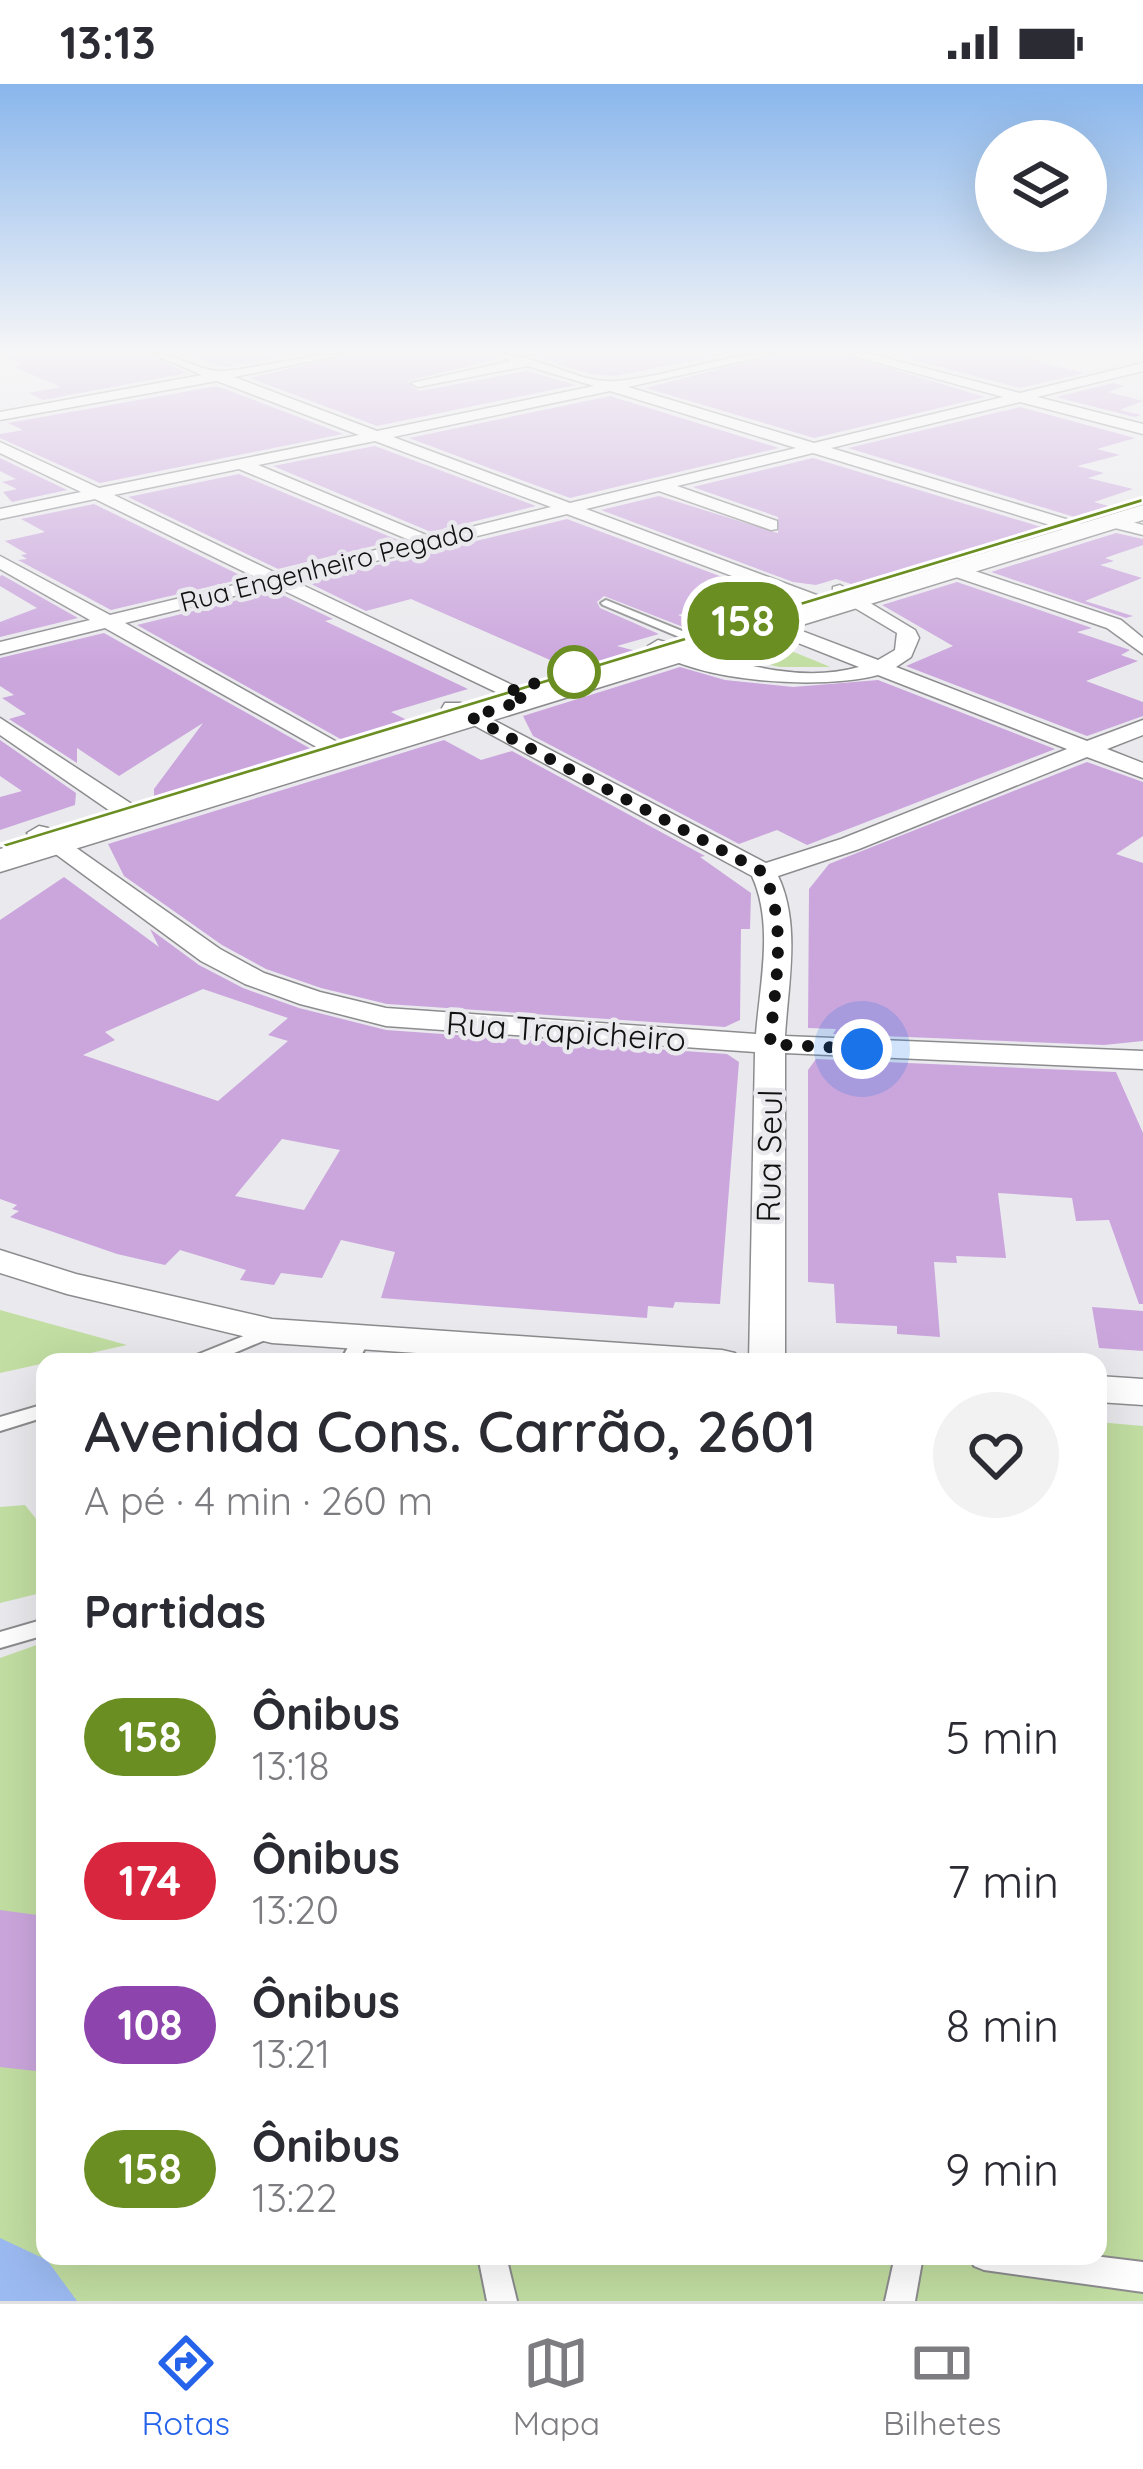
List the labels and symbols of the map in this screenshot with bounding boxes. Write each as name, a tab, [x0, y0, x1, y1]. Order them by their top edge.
street label: Rua Engenheiro Pegado	[176, 513, 477, 619]
line badge: 158	[674, 582, 812, 660]
unlabelled marker	[549, 647, 599, 697]
street label: Rua Trapicheiro	[445, 1002, 687, 1059]
your location	[832, 1019, 892, 1079]
street label: Rua Seul	[747, 1089, 790, 1223]

